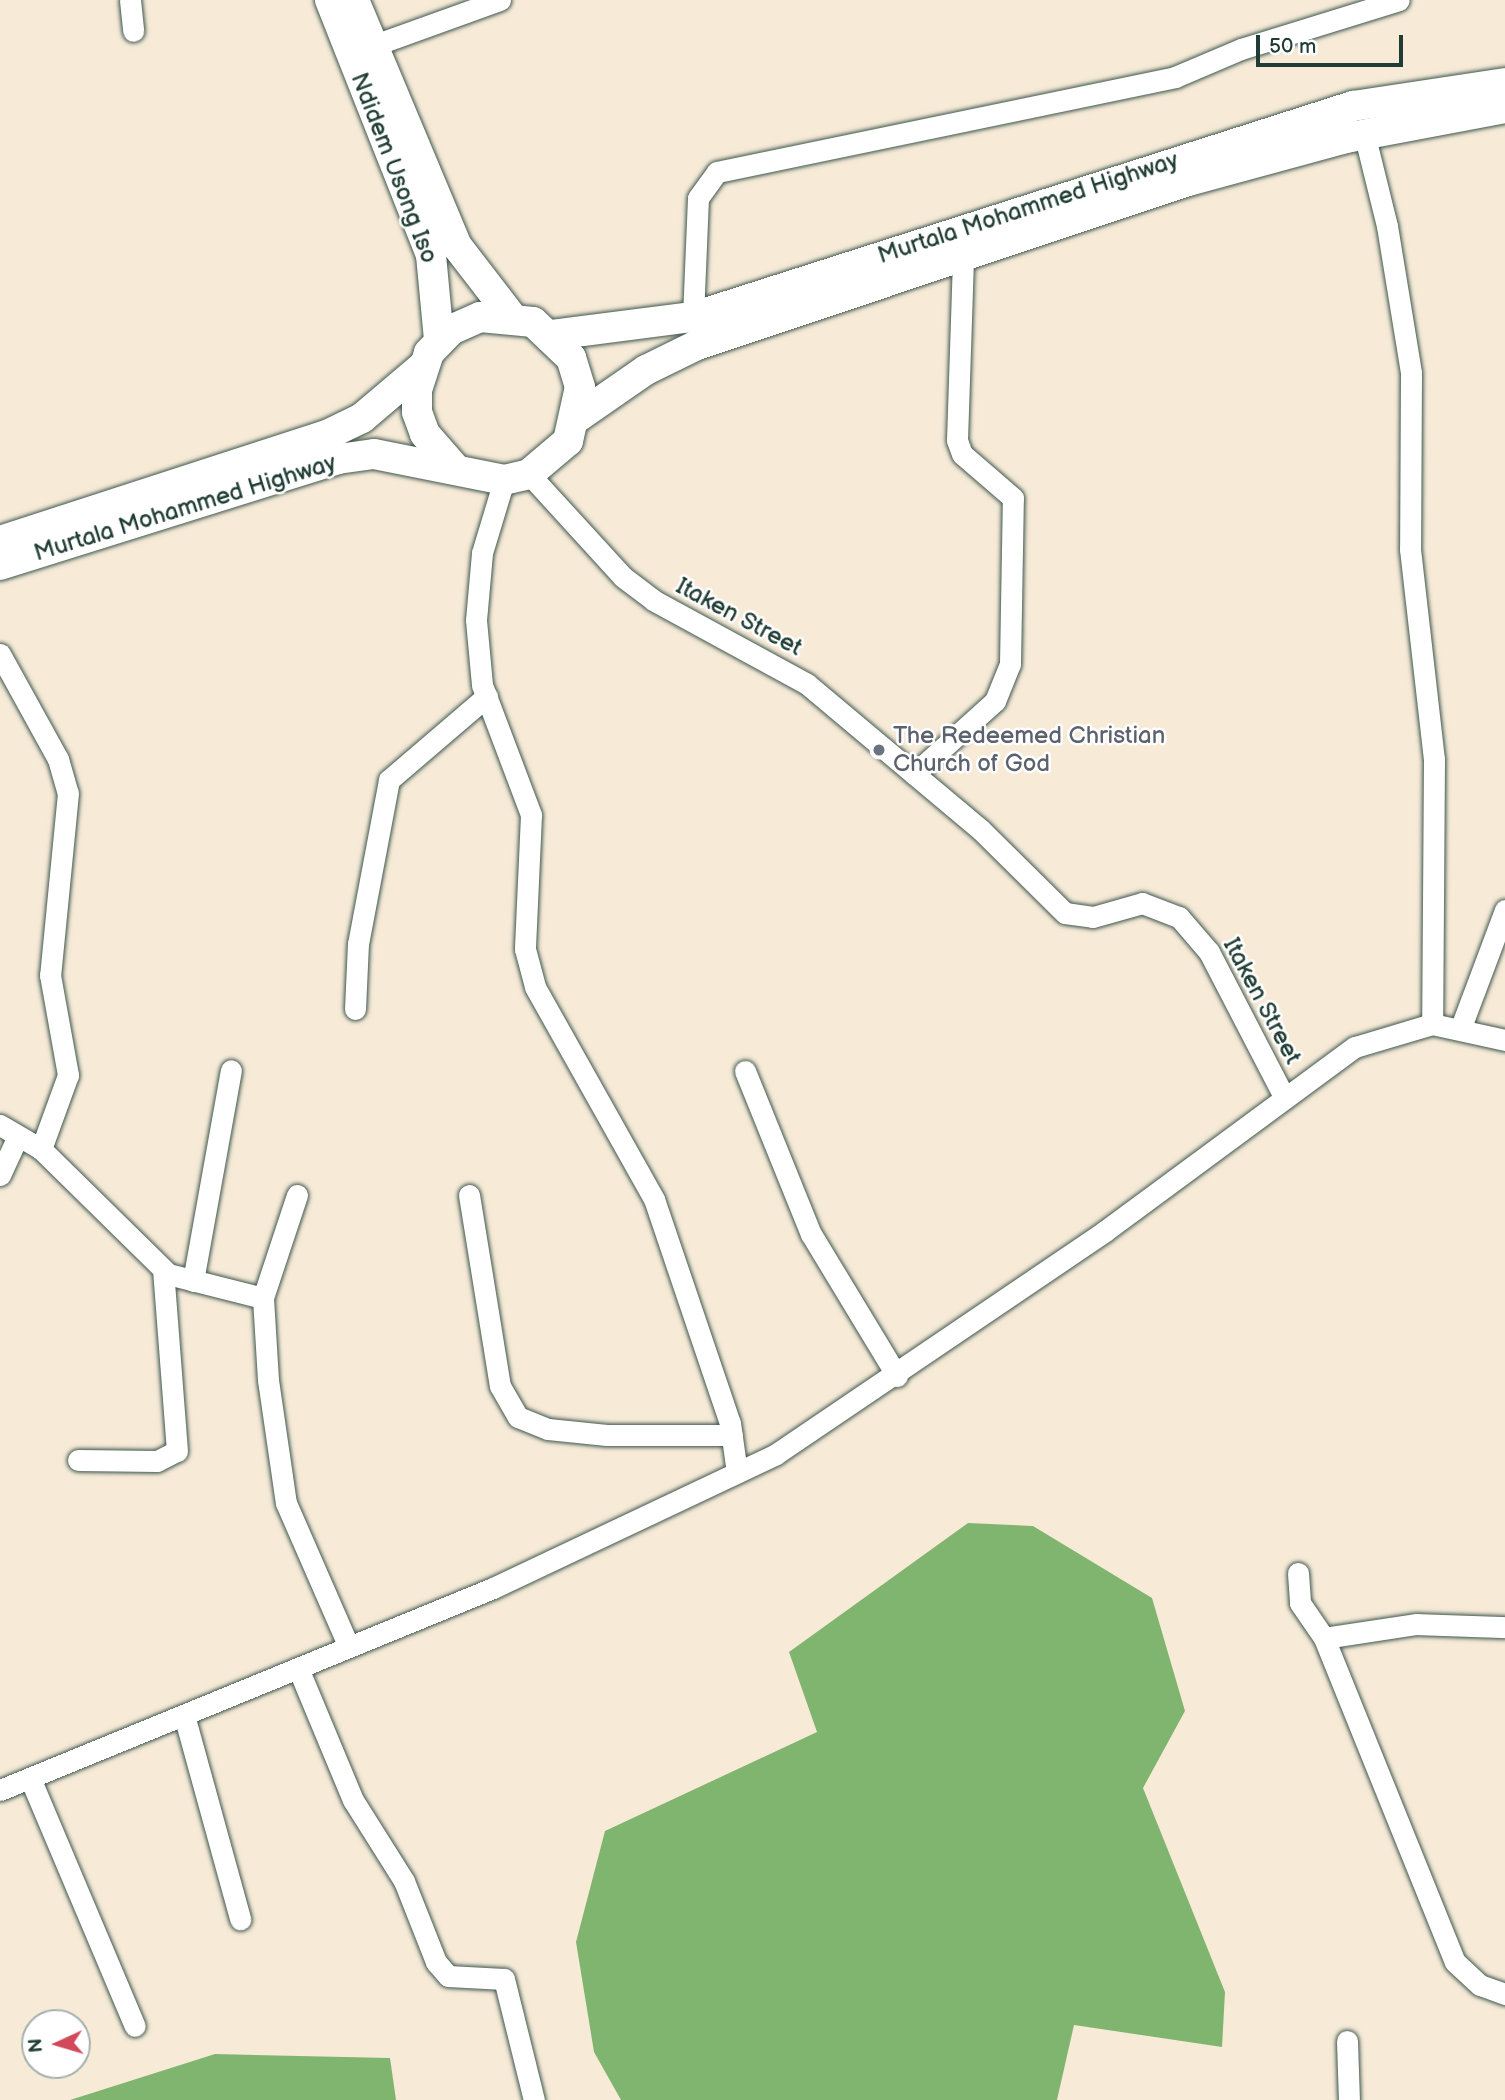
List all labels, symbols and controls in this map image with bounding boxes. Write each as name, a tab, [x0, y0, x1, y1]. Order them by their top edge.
scale bar	[1260, 21, 1407, 65]
text: 50 m	[1269, 34, 1316, 59]
street label: Ndidem Usong Iso	[344, 69, 444, 267]
street label: Murtala Mohammed Highway	[874, 146, 1182, 270]
street label: Murtala Mohammed Highway	[31, 448, 339, 568]
street label: Itaken Street	[671, 572, 807, 662]
place label: The Redeemed Christian Church of God	[893, 722, 1165, 778]
marker: The Redeemed Christian Church of God	[871, 742, 887, 758]
street label: Itaken Street	[1217, 933, 1307, 1069]
north arrow	[21, 2009, 91, 2079]
text: N	[25, 2037, 49, 2053]

